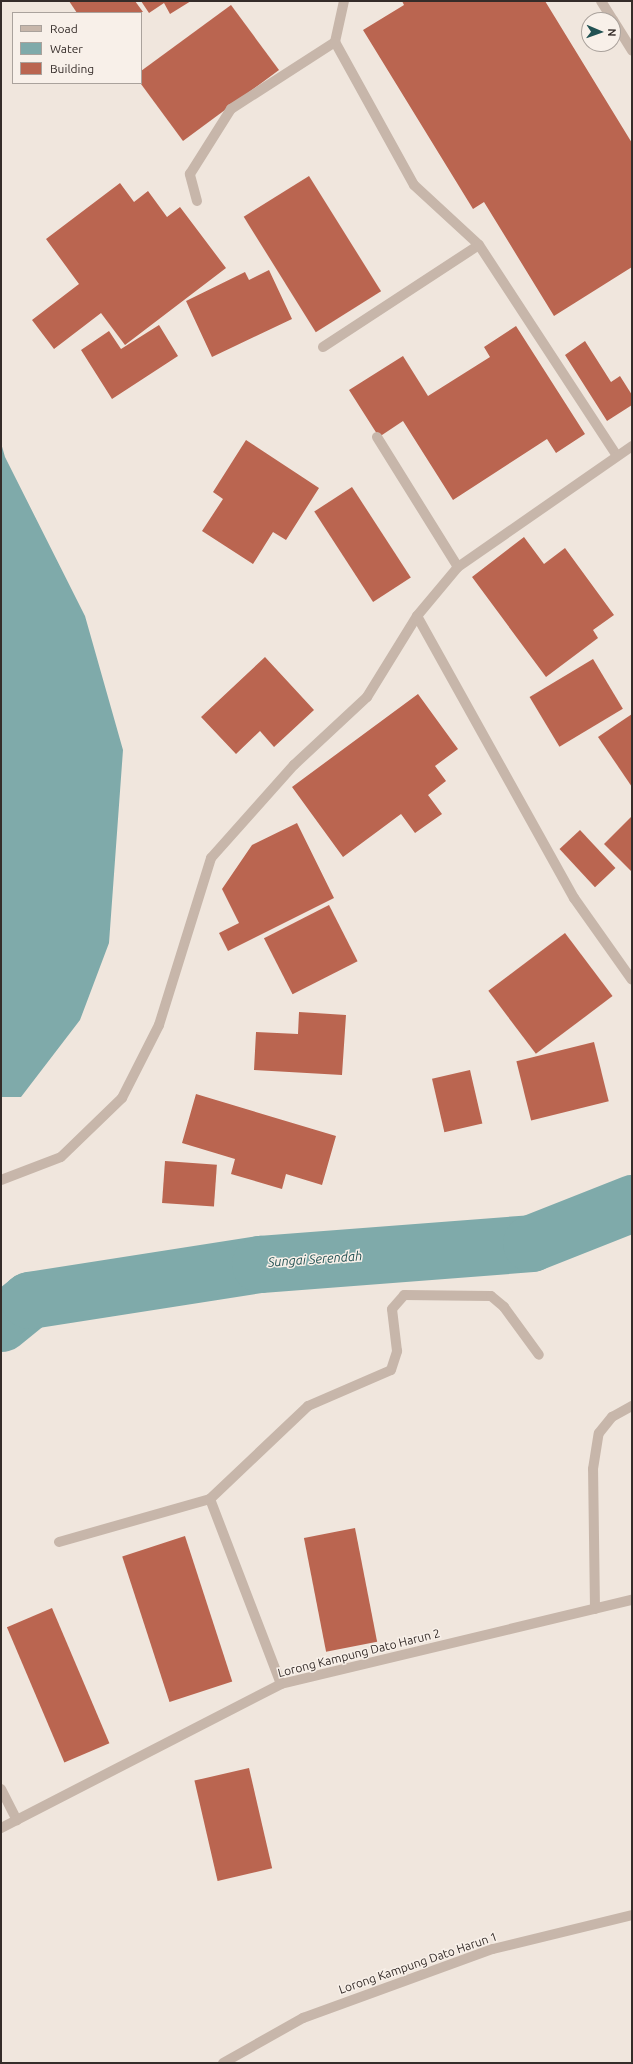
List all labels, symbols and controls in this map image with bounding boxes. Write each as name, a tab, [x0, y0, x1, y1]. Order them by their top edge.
legend	[12, 12, 142, 84]
north arrow	[581, 12, 621, 52]
text: Road	[50, 22, 78, 35]
text: N	[606, 28, 618, 37]
text: Water	[50, 42, 83, 55]
text: Building	[50, 62, 94, 75]
water label: Sungai Serendah	[267, 1248, 363, 1270]
street label: Lorong Kampung Dato Harun 2	[276, 1626, 442, 1680]
street label: Lorong Kampung Dato Harun 1	[337, 1929, 499, 1997]

